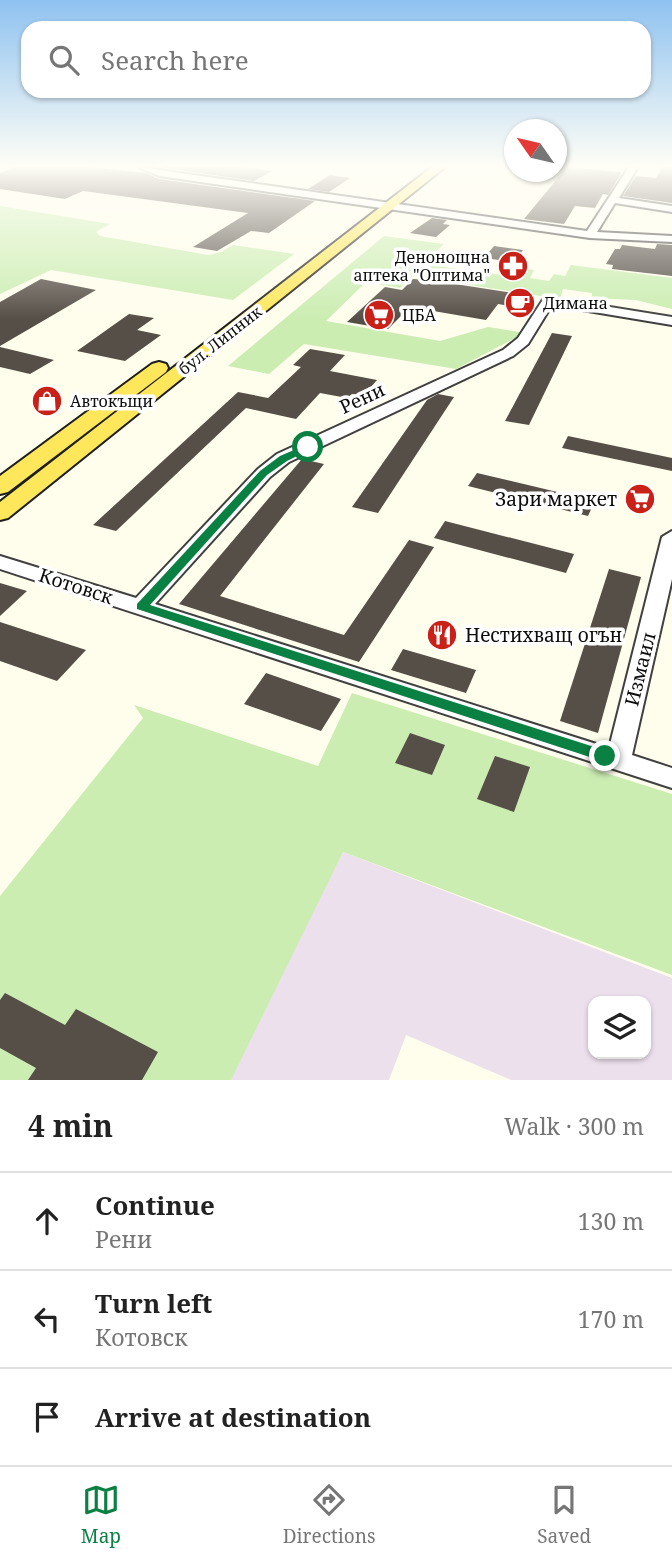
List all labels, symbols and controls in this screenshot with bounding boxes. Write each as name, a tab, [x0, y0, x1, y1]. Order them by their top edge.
search box	[21, 21, 651, 98]
icon: search	[45, 41, 83, 79]
text: Search here	[101, 42, 249, 78]
north arrow	[504, 119, 567, 182]
place label: Денонощна аптека "Оптима"	[353, 246, 490, 286]
pharmacy icon: Денонощна аптека "Оптима"	[496, 249, 530, 283]
cafe icon: Димана	[503, 286, 537, 320]
place label: Димана	[543, 292, 608, 314]
supermarket icon: ЦБА	[362, 298, 396, 332]
street label: бул. Липник	[174, 300, 267, 380]
place label: ЦБА	[402, 304, 437, 326]
street label: Рени	[335, 376, 389, 420]
shop icon: Автокъщи	[30, 384, 64, 418]
place label: Автокъщи	[70, 390, 153, 412]
route start	[292, 431, 323, 462]
supermarket icon: Зари маркет	[623, 482, 657, 516]
place label: Зари маркет	[495, 486, 617, 512]
street label: Котовск	[36, 562, 117, 610]
restaurant icon: Нестихващ огън	[425, 618, 459, 652]
place label: Нестихващ огън	[465, 622, 622, 648]
street label: Измаил	[618, 629, 662, 709]
route end	[589, 740, 620, 771]
map controls	[588, 996, 651, 1059]
button: layers	[588, 996, 651, 1059]
text: 4 min	[28, 1105, 113, 1146]
text: Walk · 300 m	[504, 1110, 644, 1142]
text: Continue	[95, 1187, 215, 1223]
icon: ahead	[28, 1202, 66, 1240]
text: 130 m	[578, 1205, 644, 1237]
text: Рени	[95, 1223, 152, 1255]
text: Turn left	[95, 1285, 212, 1321]
icon: left	[28, 1300, 66, 1338]
text: 170 m	[578, 1303, 644, 1335]
text: Котовск	[95, 1321, 188, 1353]
icon: arrive	[28, 1398, 66, 1436]
text: Arrive at destination	[95, 1399, 371, 1435]
tab: Map	[81, 1481, 121, 1549]
tab: Directions	[283, 1481, 376, 1549]
tab: Saved	[537, 1481, 591, 1549]

